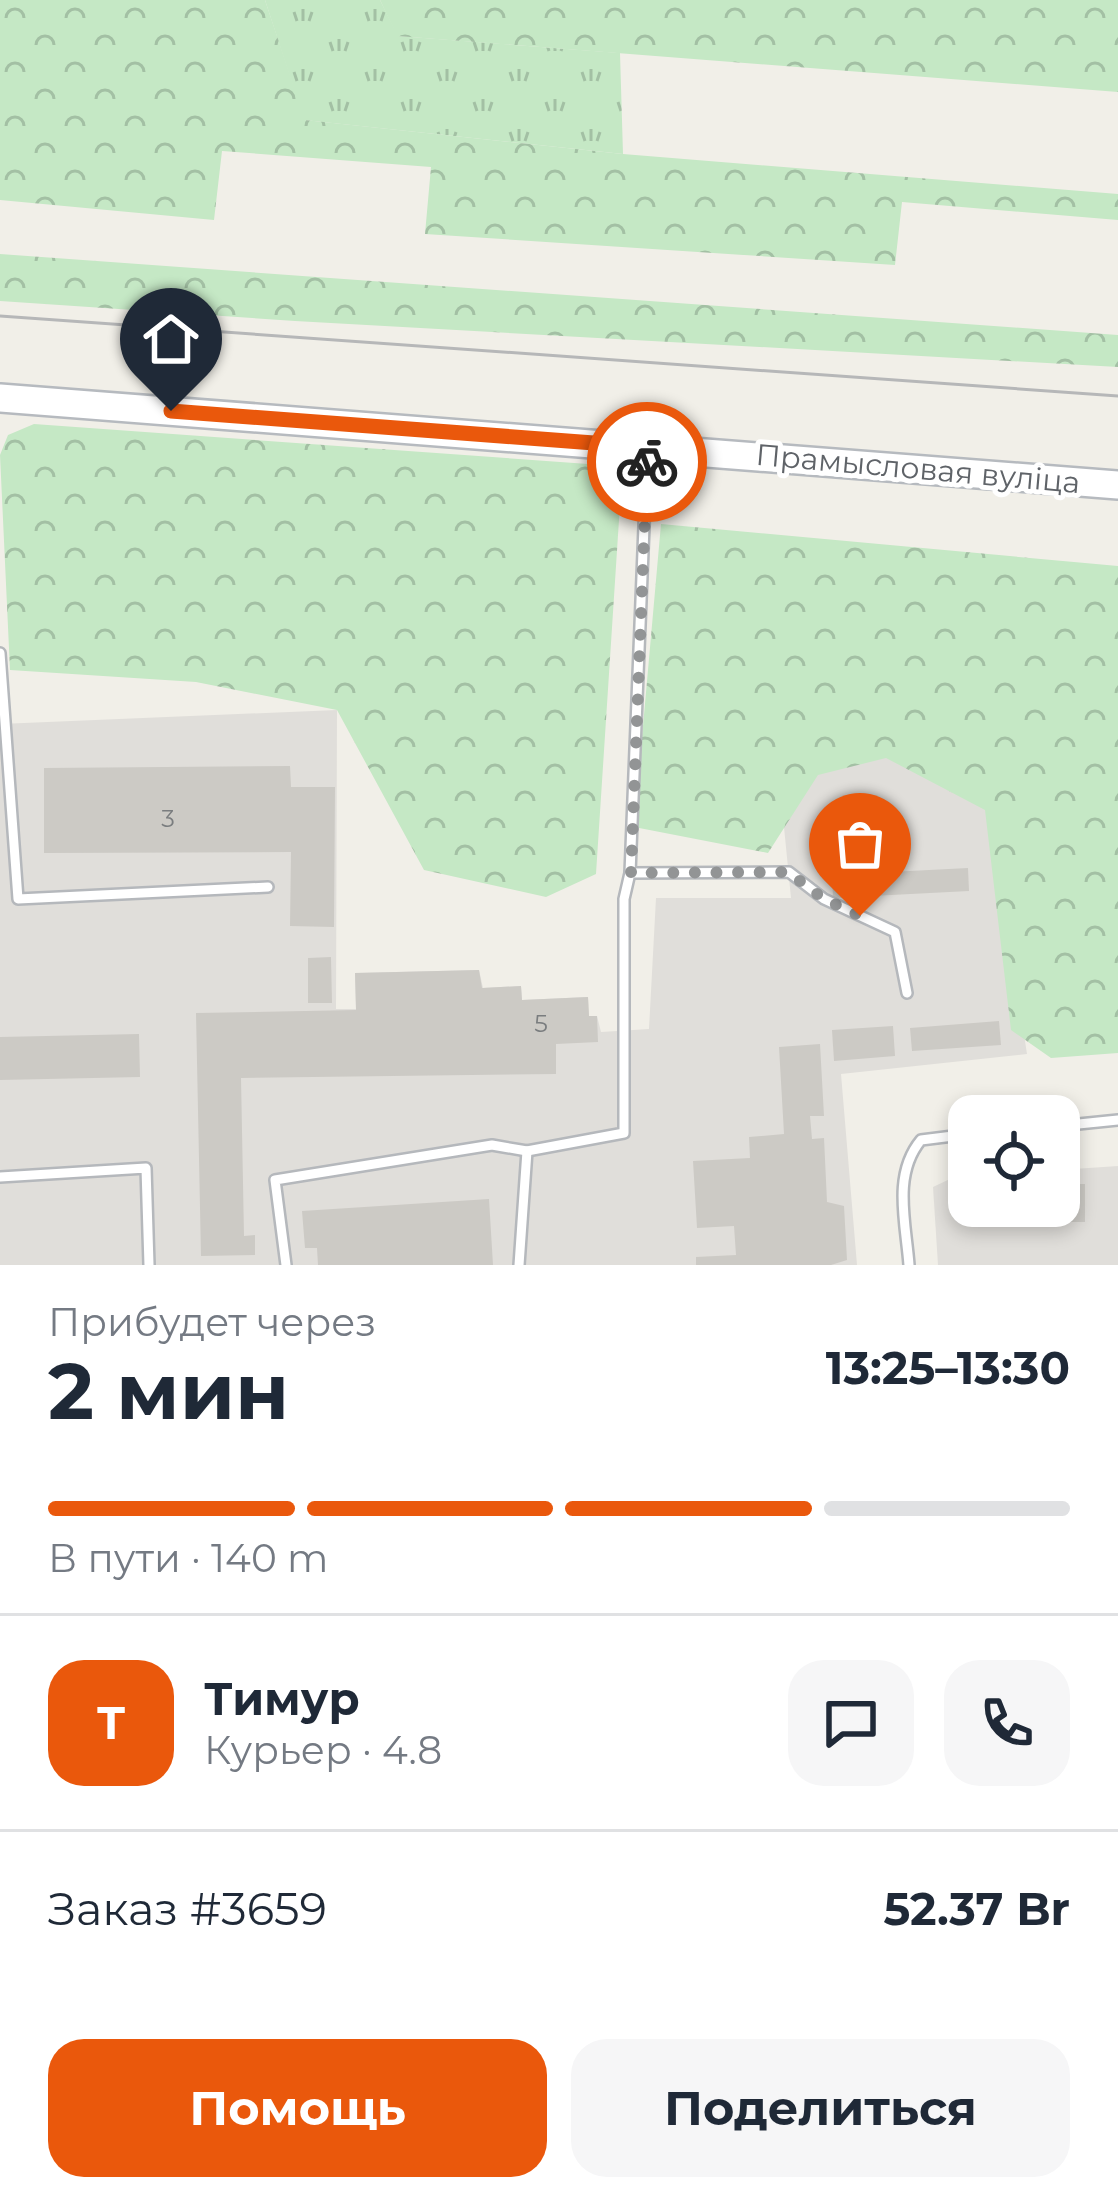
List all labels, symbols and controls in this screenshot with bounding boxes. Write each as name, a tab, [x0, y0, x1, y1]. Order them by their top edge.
pin	[120, 288, 222, 411]
icon: home	[138, 306, 204, 372]
courier	[587, 402, 707, 522]
icon: bike	[614, 429, 680, 495]
street label: Прамысловая вуліца	[754, 436, 1082, 501]
pin	[809, 793, 911, 916]
house number: 3	[161, 804, 175, 833]
icon: bag	[827, 811, 893, 877]
house number: 5	[534, 1009, 548, 1038]
map controls	[948, 1095, 1080, 1227]
button: locate	[948, 1095, 1080, 1227]
text: Прибудет через	[48, 1298, 376, 1346]
text: 13:25–13:30	[826, 1340, 1070, 1395]
text: 2 мин	[48, 1343, 289, 1439]
text: В пути · 140 m	[48, 1534, 328, 1582]
button: chat	[788, 1660, 914, 1786]
button: phone	[944, 1660, 1070, 1786]
text: Тимур	[204, 1671, 360, 1726]
text: Т	[97, 1695, 125, 1750]
text: Курьер · 4.8	[204, 1726, 442, 1774]
text: Заказ #3659	[48, 1881, 327, 1936]
text: 52.37 Br	[884, 1881, 1070, 1936]
button: Помощь	[48, 2039, 547, 2177]
button: Поделиться	[571, 2039, 1070, 2177]

